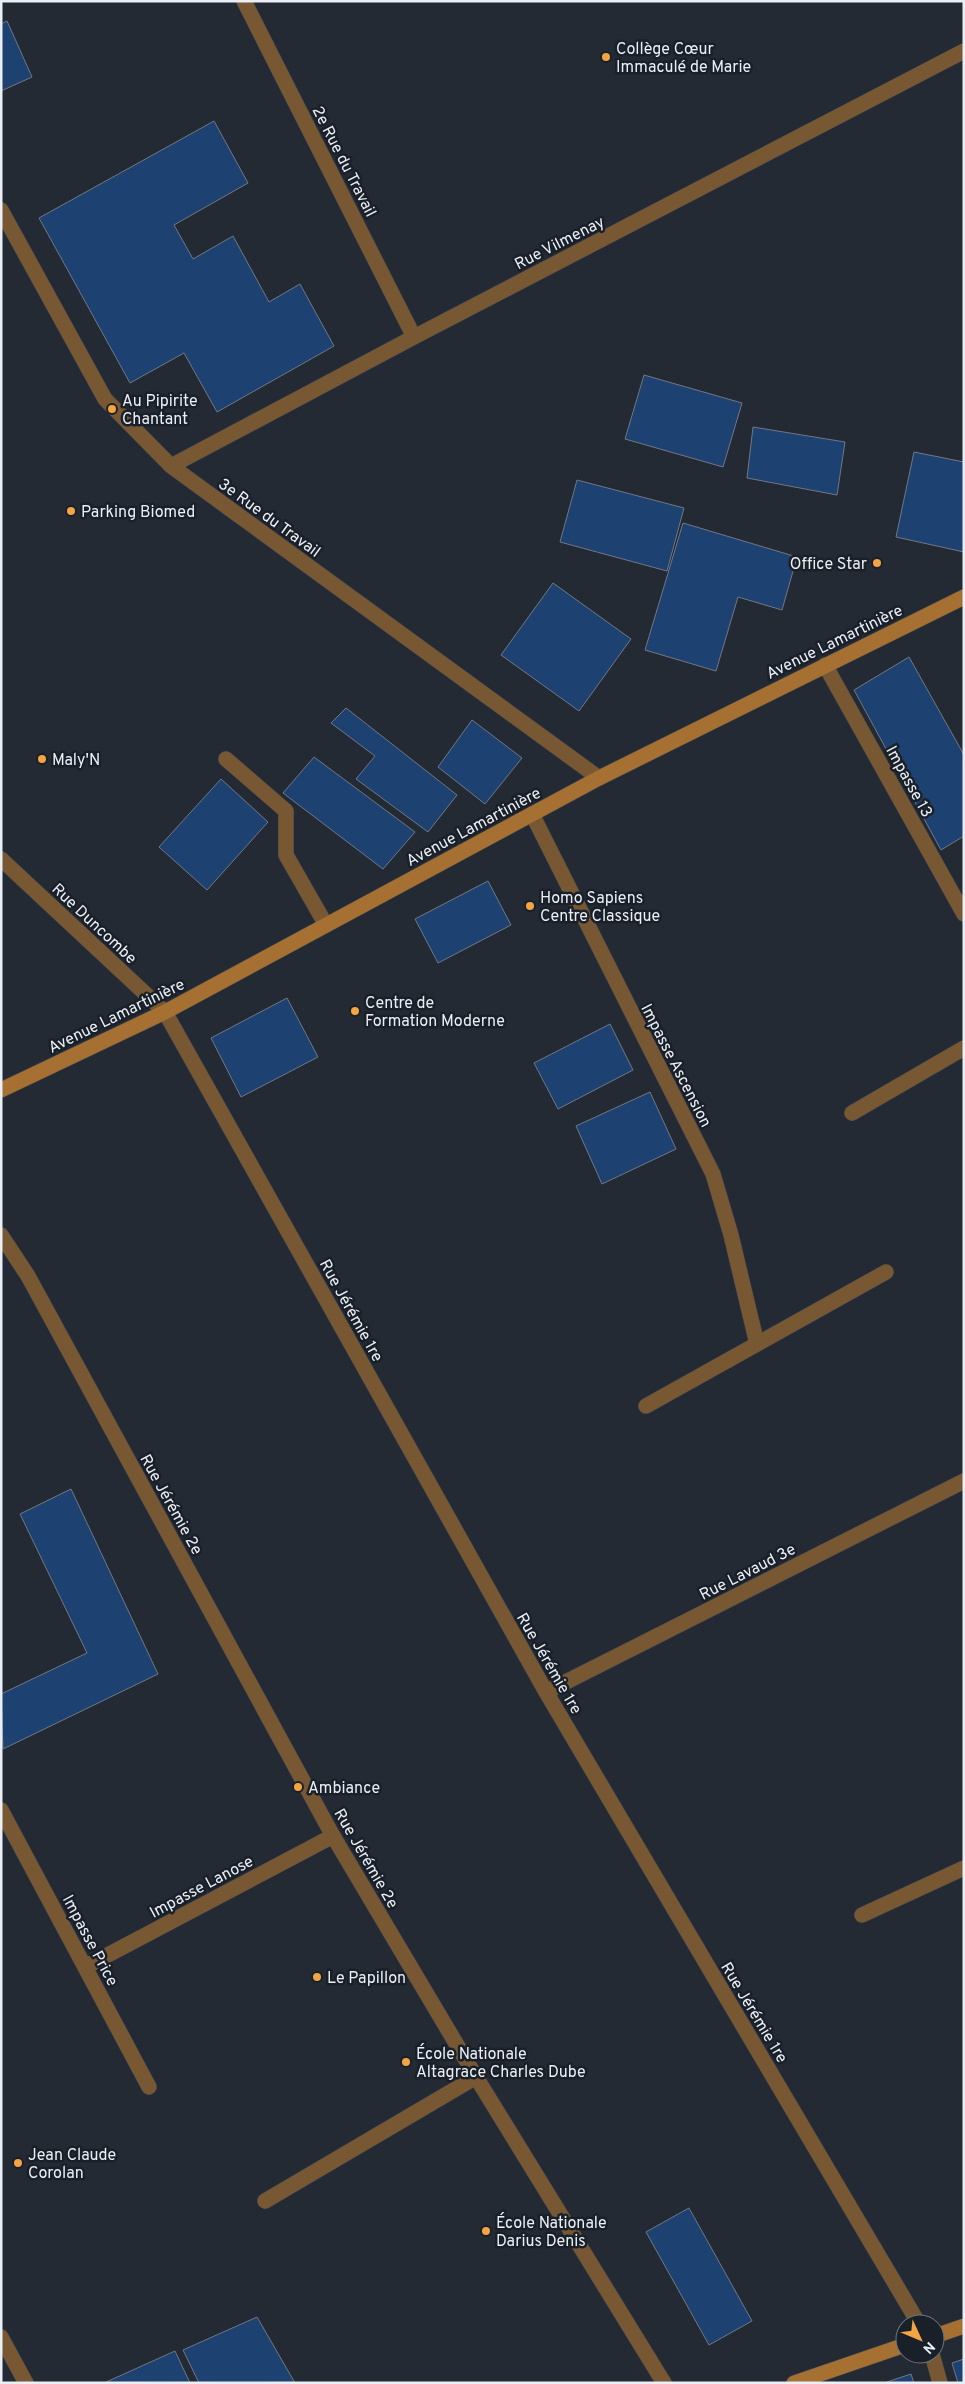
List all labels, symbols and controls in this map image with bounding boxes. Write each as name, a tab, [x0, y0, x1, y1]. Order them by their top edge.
place label: Collège Cœur Immaculé de Marie	[616, 40, 751, 78]
marker: Collège Cœur Immaculé de Marie	[600, 51, 612, 63]
street label: 2e Rue du Travail	[307, 103, 380, 221]
street label: Rue Vilmenay	[512, 213, 608, 275]
place label: Au Pipirite Chantant	[122, 392, 198, 430]
marker: Au Pipirite Chantant	[106, 403, 118, 415]
street label: 3e Rue du Travail	[214, 475, 324, 562]
place label: Parking Biomed	[81, 503, 195, 523]
marker: Parking Biomed	[65, 505, 77, 517]
place label: Office Star	[790, 555, 867, 575]
marker: Office Star	[871, 557, 883, 569]
street label: Avenue Lamartinière	[763, 601, 906, 685]
street label: Impasse 13	[880, 743, 936, 821]
place label: Maly'N	[52, 751, 100, 771]
marker: Maly'N	[36, 753, 48, 765]
street label: Avenue Lamartinière	[403, 784, 545, 872]
street label: Rue Duncombe	[47, 880, 140, 969]
place label: Homo Sapiens Centre Classique	[540, 889, 660, 927]
marker: Homo Sapiens Centre Classique	[524, 900, 536, 912]
street label: Avenue Lamartinière	[45, 975, 188, 1059]
place label: Centre de Formation Moderne	[365, 994, 505, 1032]
street label: Impasse Ascension	[635, 1001, 715, 1131]
marker: Centre de Formation Moderne	[349, 1005, 361, 1017]
street label: Rue Jérémie 1re	[314, 1256, 387, 1366]
street label: Rue Jérémie 2e	[134, 1451, 206, 1559]
street label: Rue Lavaud 3e	[696, 1540, 799, 1606]
street label: Rue Jérémie 1re	[511, 1610, 585, 1718]
place label: Ambiance	[308, 1779, 380, 1799]
marker: Ambiance	[292, 1781, 304, 1793]
street label: Rue Jérémie 2e	[329, 1806, 402, 1912]
street label: Impasse Lanose	[147, 1852, 257, 1924]
street label: Impasse Price	[57, 1892, 122, 1990]
street label: Rue Jérémie 1re	[715, 1959, 791, 2067]
place label: Le Papillon	[327, 1969, 406, 1989]
marker: Le Papillon	[311, 1971, 323, 1983]
place label: École Nationale Altagrace Charles Dube	[416, 2043, 586, 2083]
marker: École Nationale Altagrace Charles Dube	[400, 2056, 412, 2068]
place label: Jean Claude Corolan	[28, 2146, 116, 2184]
marker: Jean Claude Corolan	[12, 2157, 24, 2169]
place label: École Nationale Darius Denis	[496, 2212, 607, 2252]
marker: École Nationale Darius Denis	[480, 2225, 492, 2237]
north arrow	[895, 2314, 945, 2364]
text: N	[919, 2337, 938, 2357]

